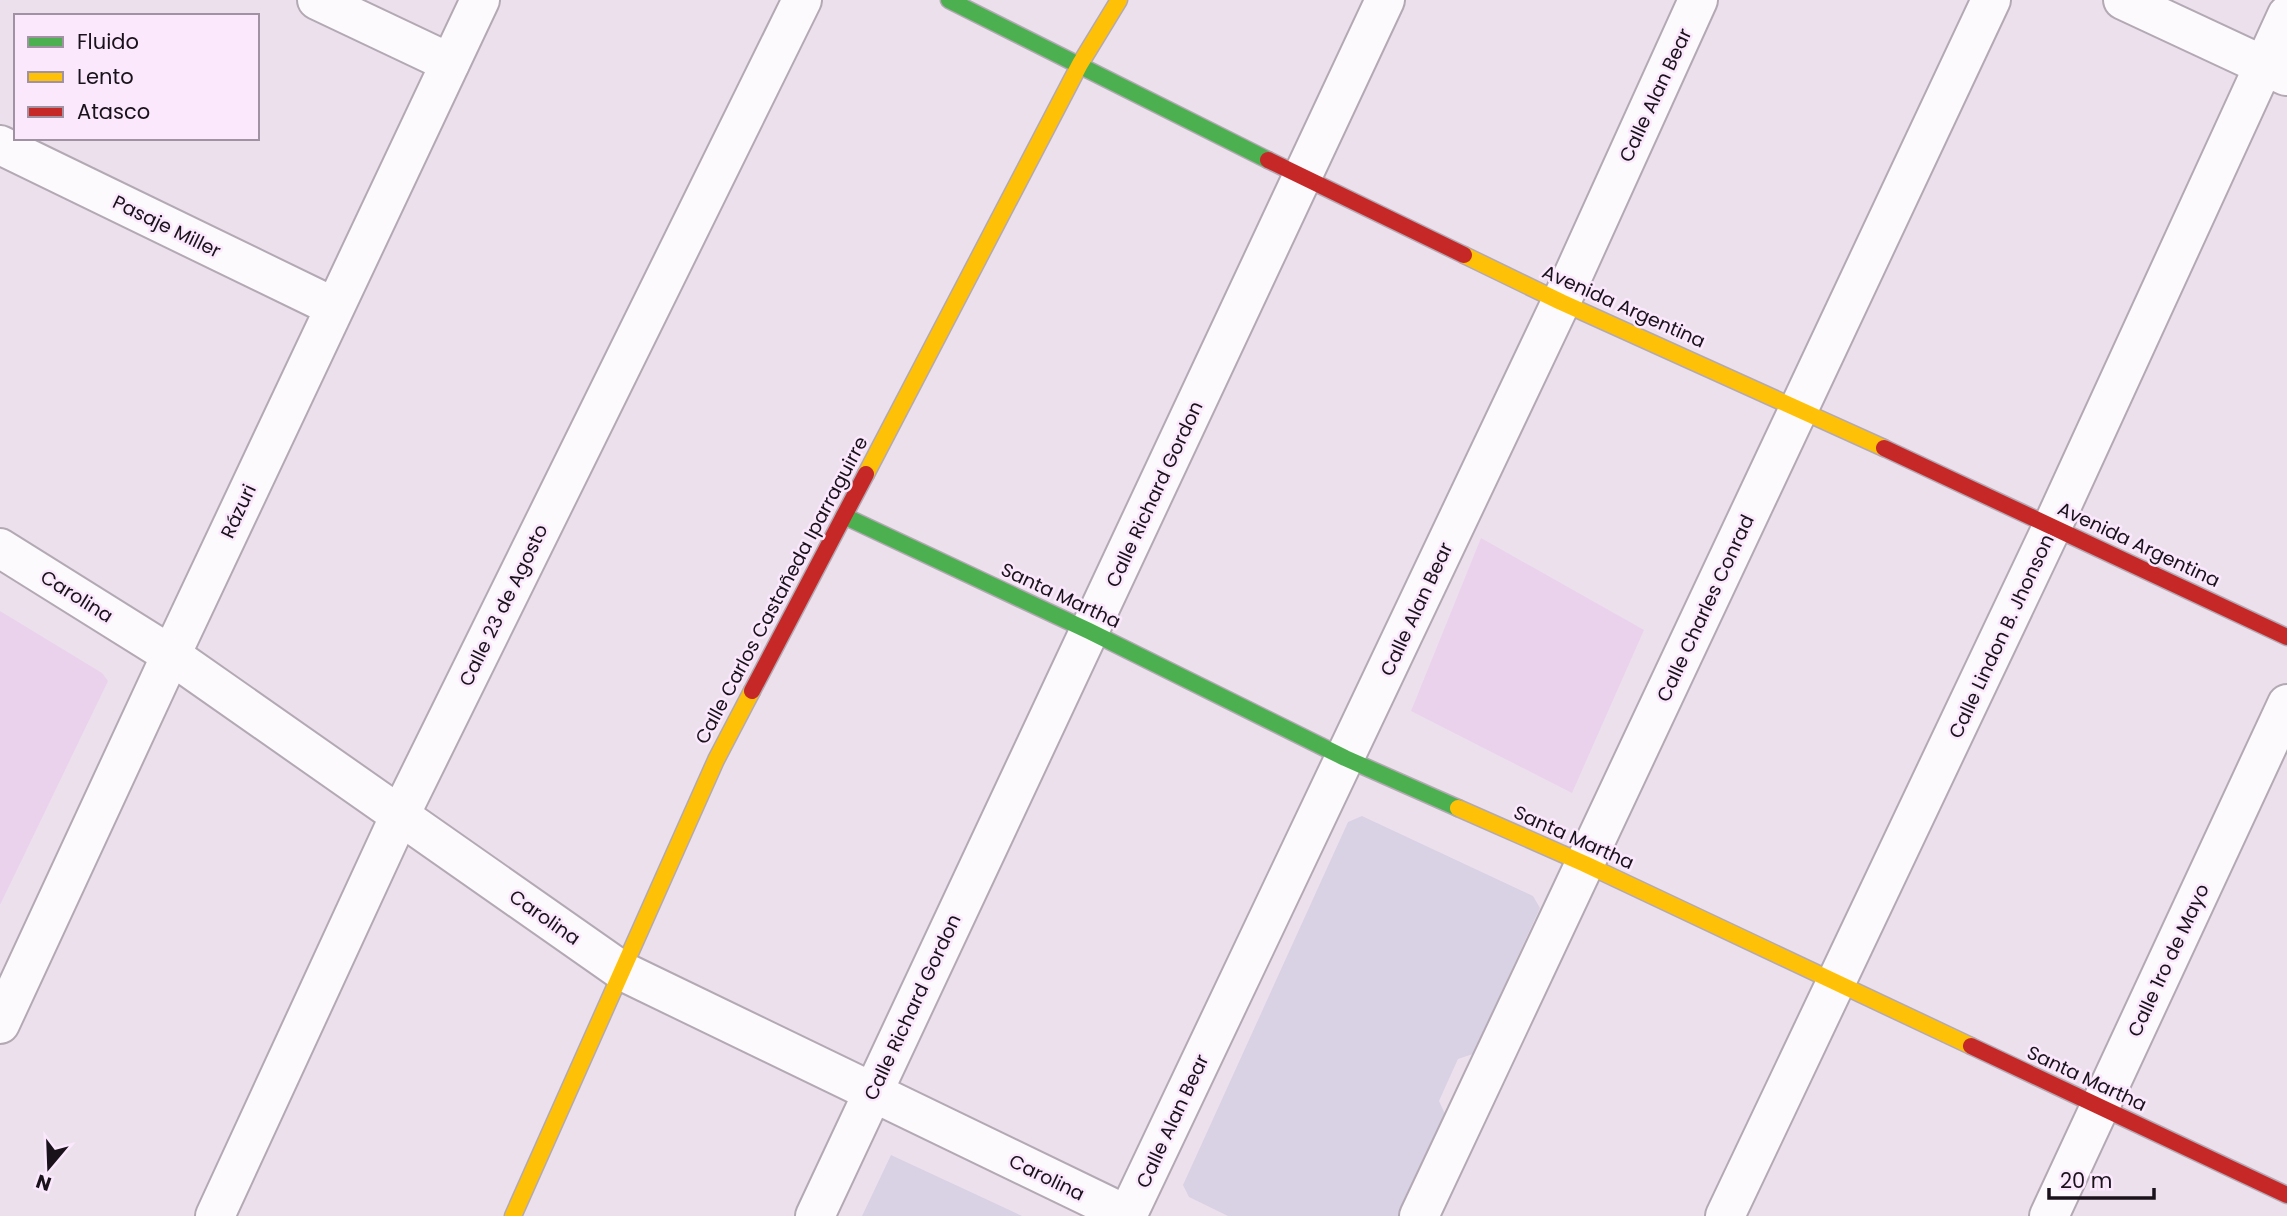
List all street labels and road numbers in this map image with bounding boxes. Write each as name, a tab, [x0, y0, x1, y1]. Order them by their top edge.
street label: Calle Alan Bear	[1613, 24, 1698, 166]
street label: Pasaje Miller	[108, 189, 225, 264]
street label: Avenida Argentina	[1538, 258, 1710, 355]
street label: Calle Richard Gordon	[1099, 397, 1210, 592]
street label: Calle Carlos Castañeda Iparraguirre	[689, 432, 874, 749]
street label: Rázuri	[214, 480, 263, 543]
street label: Avenida Argentina	[2053, 495, 2224, 594]
street label: Calle Charles Conrad	[1650, 510, 1761, 706]
street label: Calle 23 de Agosto	[452, 520, 554, 691]
street label: Calle Lindon B. Jhonson	[1942, 530, 2061, 743]
street label: Calle Alan Bear	[1374, 538, 1459, 680]
street label: Santa Martha	[997, 556, 1125, 635]
street label: Carolina	[35, 563, 118, 629]
street label: Santa Martha	[1509, 799, 1638, 876]
street label: Calle 1ro de Mayo	[2121, 879, 2216, 1041]
street label: Carolina	[504, 883, 586, 952]
street label: Calle Richard Gordon	[857, 910, 968, 1105]
street label: Santa Martha	[2023, 1039, 2151, 1118]
street label: Calle Alan Bear	[1130, 1050, 1215, 1192]
street label: Carolina	[1004, 1148, 1089, 1207]

